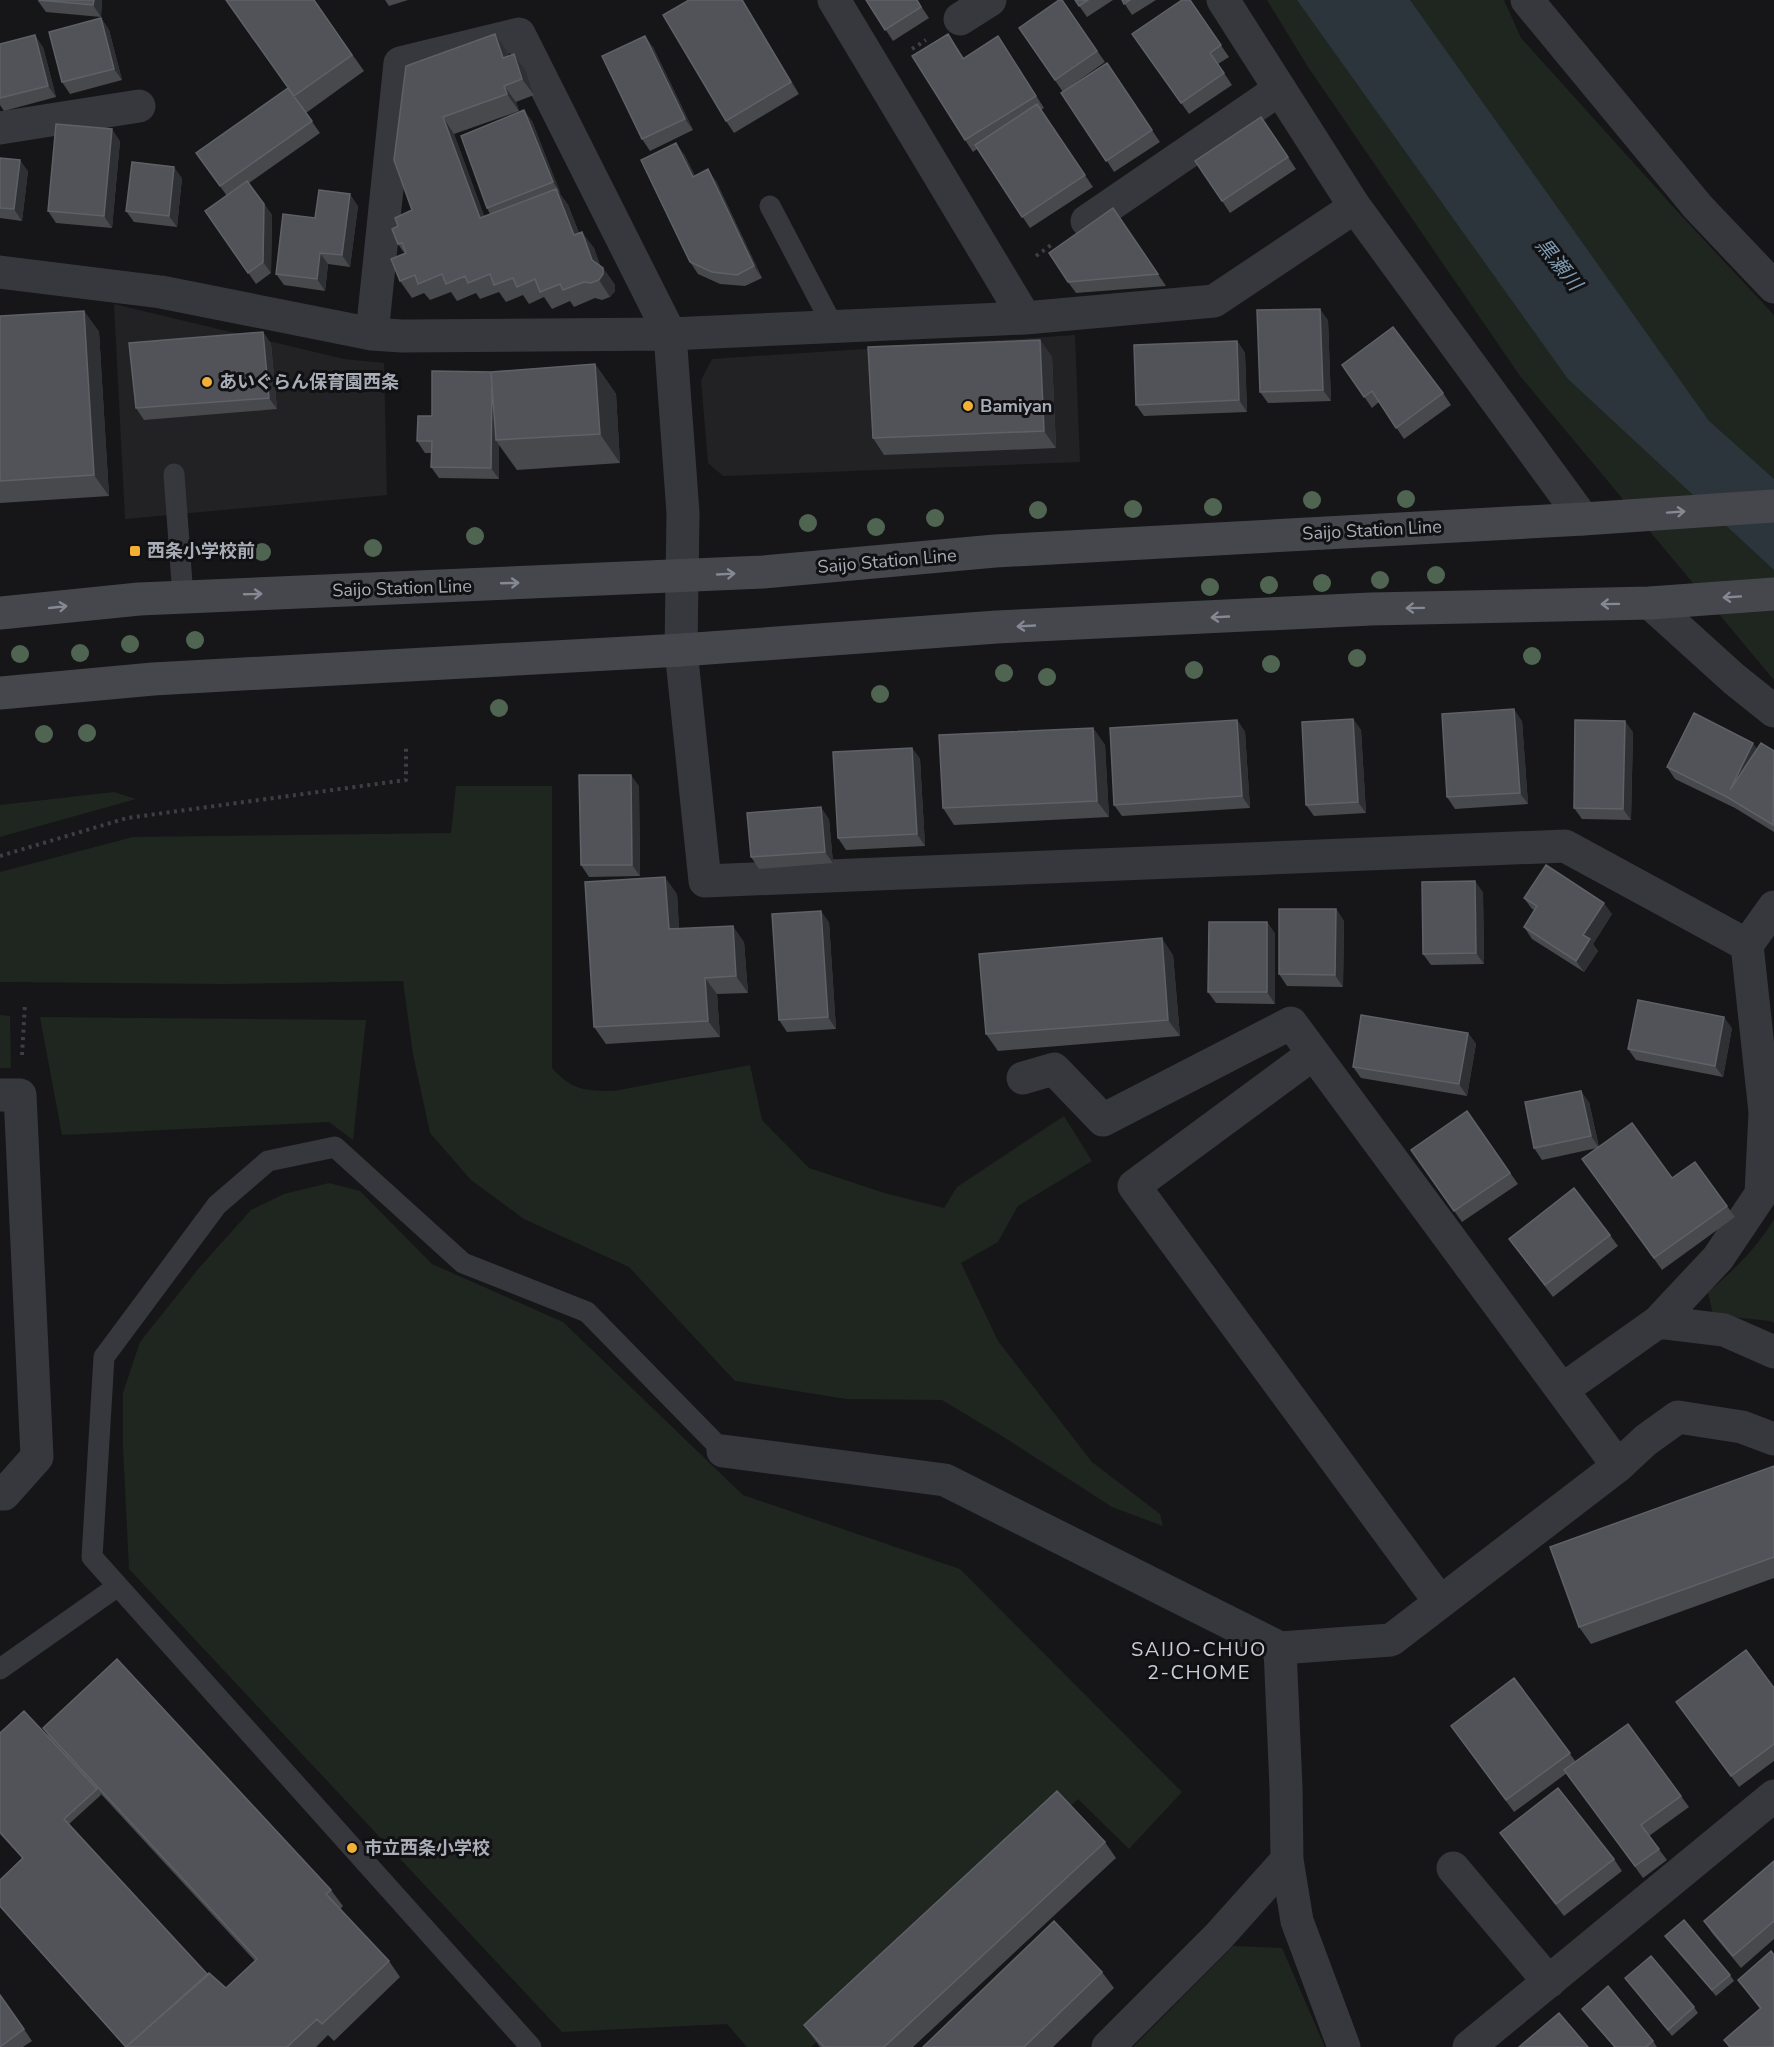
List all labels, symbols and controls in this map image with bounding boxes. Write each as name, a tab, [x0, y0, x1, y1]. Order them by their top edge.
water label: 黒瀬川	[1529, 233, 1589, 298]
place label: あいぐらん保育園西条	[219, 370, 399, 394]
marker: あいぐらん保育園西条	[200, 375, 214, 389]
place label: Bamiyan	[980, 394, 1052, 418]
marker: Bamiyan	[961, 399, 975, 413]
one-way arrow	[1666, 507, 1686, 518]
street label: Saijo Station Line	[1302, 514, 1442, 546]
place label: 西条小学校前	[147, 539, 255, 563]
street label: Saijo Station Line	[816, 543, 958, 579]
marker: 西条小学校前	[128, 544, 142, 558]
one-way arrow	[716, 568, 736, 579]
street label: Saijo Station Line	[332, 574, 472, 602]
one-way arrow	[500, 578, 520, 589]
one-way arrow	[242, 588, 262, 600]
one-way arrow	[1722, 592, 1742, 603]
one-way arrow	[1601, 598, 1621, 610]
one-way arrow	[48, 601, 68, 612]
one-way arrow	[1406, 603, 1426, 614]
one-way arrow	[1211, 611, 1231, 622]
one-way arrow	[1016, 621, 1036, 632]
district label: SAIJO-CHUO 2-CHOME	[1131, 1636, 1267, 1686]
place label: 市立西条小学校	[364, 1836, 490, 1860]
marker: 市立西条小学校	[345, 1841, 359, 1855]

